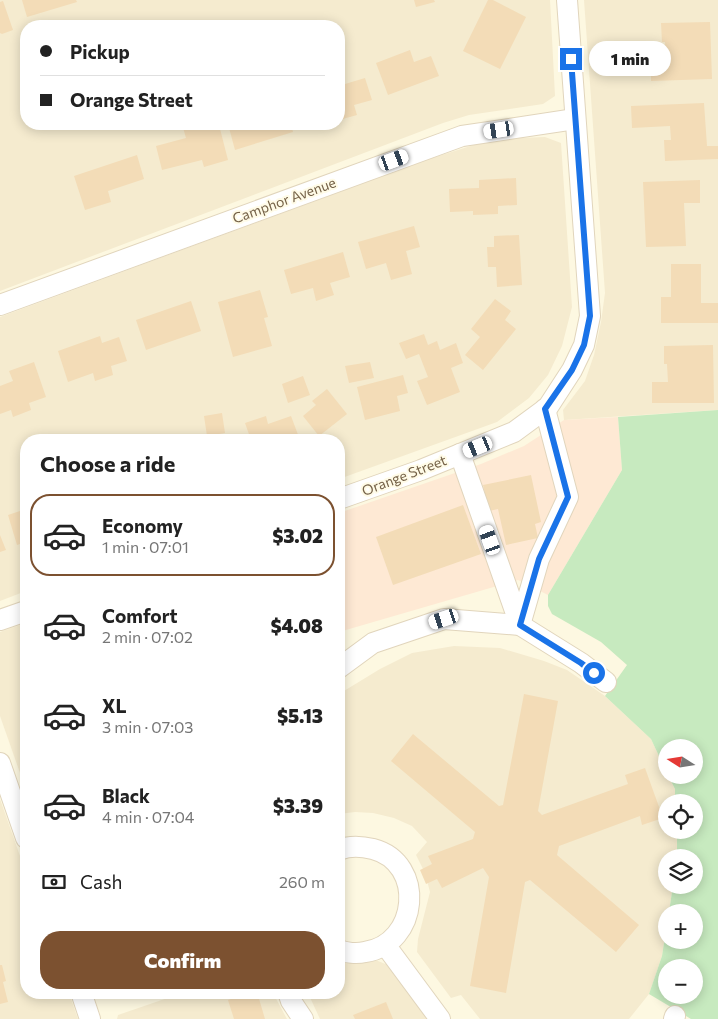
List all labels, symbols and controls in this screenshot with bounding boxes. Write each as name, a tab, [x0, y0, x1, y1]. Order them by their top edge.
text: Pickup	[70, 40, 130, 63]
callout: 1 min	[588, 42, 671, 76]
route end	[560, 48, 582, 70]
text: 1 min	[611, 49, 649, 68]
text: Orange Street	[70, 88, 193, 111]
car	[483, 120, 514, 140]
car	[377, 148, 410, 172]
street label: Camphor Avenue	[230, 173, 338, 227]
car	[461, 434, 494, 460]
text: Choose a ride	[40, 450, 175, 477]
street label: Orange Street	[359, 451, 449, 499]
icon: car	[42, 513, 87, 558]
text: Economy	[102, 514, 183, 537]
car	[477, 523, 502, 557]
text: $3.02	[272, 524, 323, 547]
text: 1 min · 07:01	[102, 537, 189, 556]
icon: car	[42, 603, 87, 648]
text: Comfort	[102, 604, 178, 627]
car	[427, 607, 460, 631]
text: $4.08	[270, 614, 323, 637]
text: 2 min · 07:02	[102, 627, 193, 646]
route start	[583, 662, 605, 684]
icon: car	[42, 693, 87, 738]
text: XL	[102, 694, 127, 717]
text: $5.13	[277, 704, 323, 727]
text: 3 min · 07:03	[102, 717, 193, 736]
north arrow	[658, 739, 702, 784]
map controls	[658, 739, 703, 1004]
icon: car	[42, 783, 87, 828]
text: Black	[102, 784, 150, 807]
text: $3.39	[273, 794, 323, 817]
button: locate	[658, 794, 703, 839]
text: 4 min · 07:04	[102, 807, 194, 826]
button: layers	[658, 849, 703, 894]
icon: cash	[40, 868, 68, 896]
text: Cash	[80, 870, 122, 893]
text: 260 m	[279, 872, 325, 891]
button: +	[658, 904, 703, 949]
button: Confirm	[40, 931, 325, 989]
button: −	[658, 959, 703, 1004]

